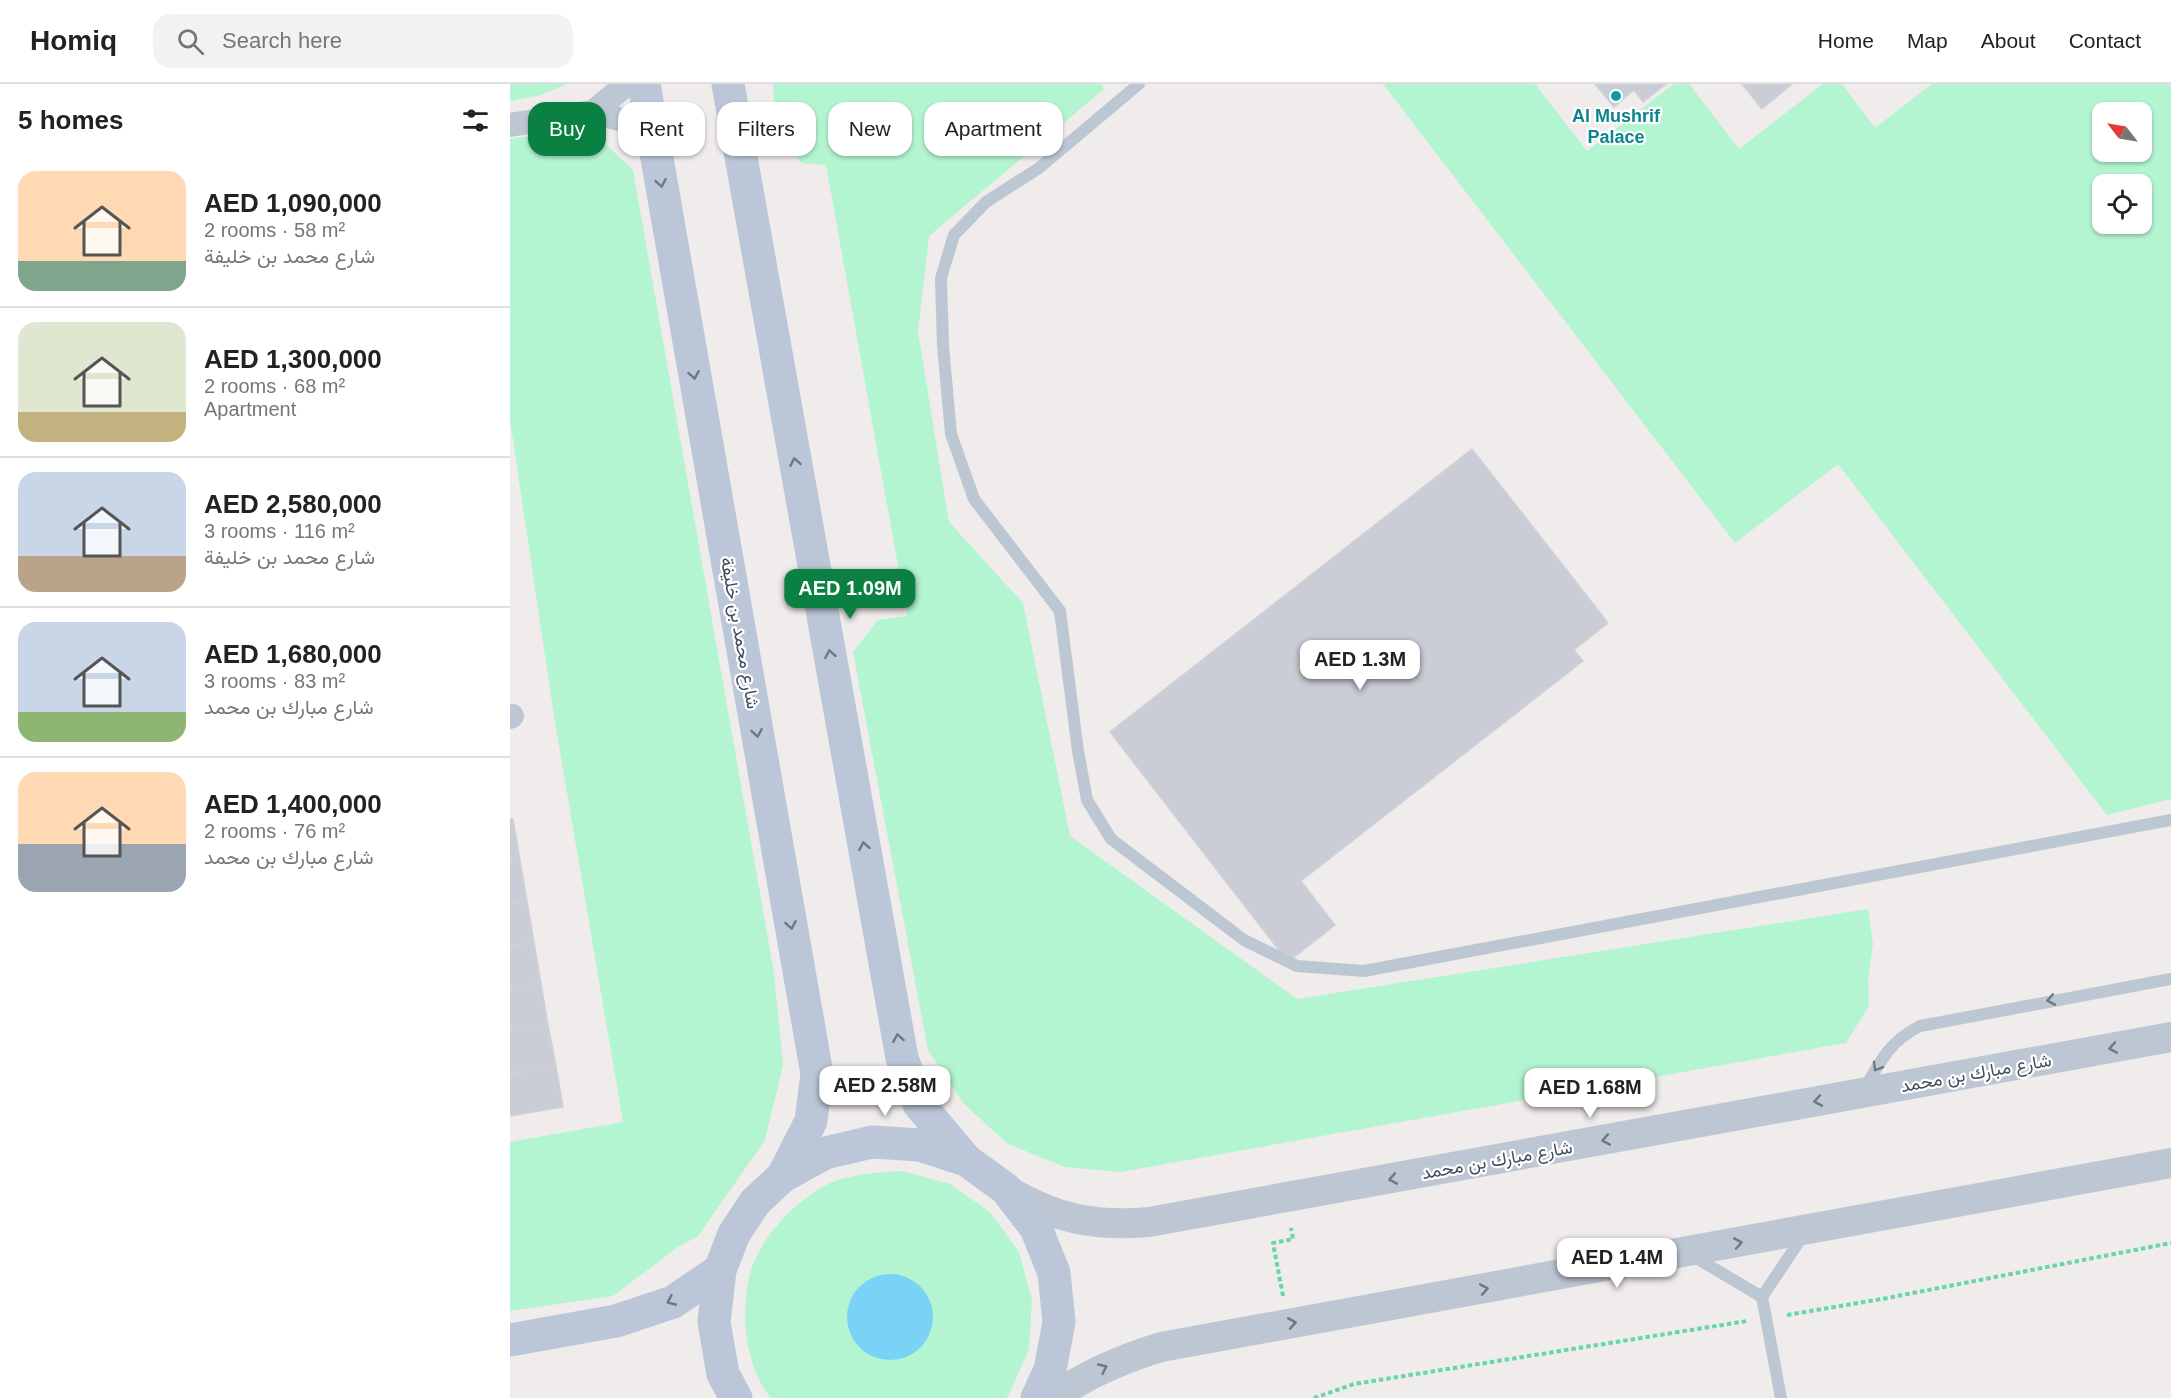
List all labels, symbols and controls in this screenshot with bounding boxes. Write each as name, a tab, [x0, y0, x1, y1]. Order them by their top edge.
search box	[153, 14, 573, 68]
text: Homiq	[30, 25, 117, 56]
icon: search	[174, 25, 207, 58]
text: Search here	[222, 28, 342, 53]
text: Home	[1818, 29, 1874, 52]
text: Map	[1907, 29, 1948, 52]
text: About	[1981, 29, 2036, 52]
text: Contact	[2069, 29, 2141, 52]
marker: Al Mushrif Palace	[1609, 89, 1623, 103]
chip: Buy	[528, 102, 606, 156]
chip: Rent	[618, 102, 705, 156]
chip: Filters	[717, 102, 816, 156]
chip: New	[828, 102, 912, 156]
chip: Apartment	[924, 102, 1063, 156]
north arrow	[2092, 102, 2152, 162]
map controls	[2092, 102, 2152, 234]
icon: filters	[459, 104, 492, 137]
text: 5 homes	[18, 105, 124, 135]
place label: Al Mushrif Palace	[1572, 106, 1661, 147]
button: locate	[2092, 174, 2152, 234]
one-way arrow	[654, 178, 666, 188]
text: AED 1,090,000	[204, 188, 382, 218]
icon: home	[66, 195, 138, 267]
text: 2 rooms · 58 m²	[204, 219, 345, 241]
text: شارع محمد بن خليفة	[204, 245, 375, 267]
text: AED 1,300,000	[204, 344, 382, 374]
icon: home	[66, 346, 138, 418]
one-way arrow	[688, 370, 700, 380]
text: 2 rooms · 68 m²	[204, 375, 345, 397]
text: Apartment	[204, 398, 296, 420]
one-way arrow	[790, 457, 802, 467]
text: AED 2,580,000	[204, 489, 382, 519]
icon: home	[66, 496, 138, 568]
text: 3 rooms · 116 m²	[204, 520, 355, 542]
text: شارع محمد بن خليفة	[204, 546, 375, 568]
street label: شارع محمد بن خليفة	[715, 556, 763, 711]
pin: AED 1.09M	[781, 569, 919, 620]
text: AED 1.09M	[798, 577, 902, 599]
text: AED 1,680,000	[204, 639, 382, 669]
pin: AED 1.3M	[1298, 640, 1422, 691]
icon: home	[66, 646, 138, 718]
text: AED 1.3M	[1314, 648, 1406, 670]
one-way arrow	[824, 649, 837, 659]
text: 3 rooms · 83 m²	[204, 670, 345, 692]
text: شارع مبارك بن محمد	[204, 696, 374, 718]
one-way arrow	[750, 727, 763, 737]
text: AED 1,400,000	[204, 789, 382, 819]
icon: home	[66, 796, 138, 868]
text: 2 rooms · 76 m²	[204, 820, 345, 842]
one-way arrow	[858, 841, 871, 851]
text: شارع مبارك بن محمد	[204, 846, 374, 868]
one-way arrow	[784, 919, 797, 929]
one-way arrow	[2047, 994, 2056, 1006]
one-way arrow	[893, 1033, 905, 1043]
one-way arrow	[2109, 1041, 2119, 1054]
street label: شارع مبارك بن محمد	[1899, 1050, 2053, 1098]
one-way arrow	[1873, 1061, 1884, 1071]
pin: AED 2.58M	[816, 1066, 954, 1117]
pin: AED 1.68M	[1521, 1068, 1659, 1119]
text: AED 2.58M	[833, 1074, 937, 1096]
text: AED 1.68M	[1538, 1076, 1642, 1098]
one-way arrow	[1814, 1094, 1824, 1107]
one-way arrow	[1601, 1133, 1611, 1146]
street label: شارع مبارك بن محمد	[1420, 1137, 1574, 1185]
one-way arrow	[1389, 1172, 1398, 1184]
one-way arrow	[1732, 1237, 1742, 1250]
pin: AED 1.4M	[1555, 1238, 1679, 1289]
text: AED 1.4M	[1571, 1246, 1663, 1268]
one-way arrow	[1479, 1283, 1489, 1295]
one-way arrow	[666, 1294, 677, 1306]
one-way arrow	[1287, 1318, 1297, 1330]
one-way arrow	[1097, 1364, 1108, 1376]

